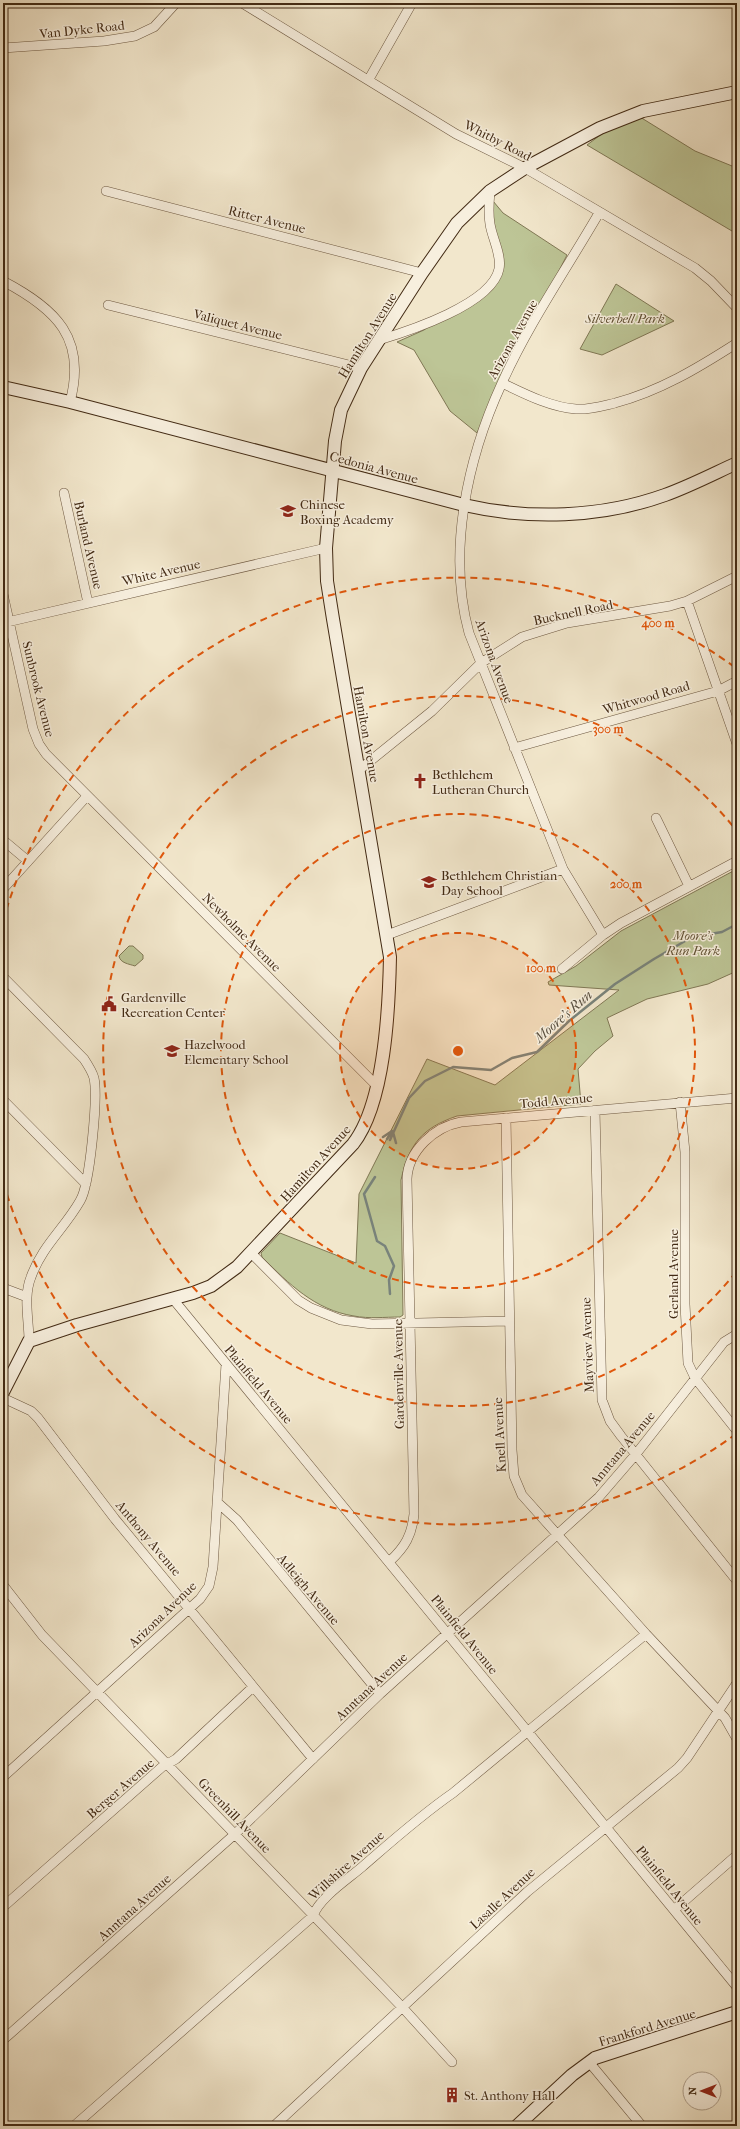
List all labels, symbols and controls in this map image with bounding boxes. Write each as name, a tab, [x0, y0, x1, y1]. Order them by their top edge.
street label: Van Dyke Road	[38, 17, 126, 42]
street label: Whitby Road	[461, 117, 535, 164]
street label: Ritter Avenue	[227, 203, 308, 236]
street label: Hamilton Avenue	[335, 289, 400, 381]
street label: Arizona Avenue	[484, 296, 541, 382]
street label: Valiquet Avenue	[191, 306, 284, 343]
park label: Silverbell Park	[584, 311, 665, 326]
street label: Cedonia Avenue	[328, 448, 420, 487]
place label: Chinese Boxing Academy	[300, 497, 395, 527]
street label: Burland Avenue	[71, 499, 106, 591]
school or university icon: Chinese Boxing Academy	[279, 502, 297, 520]
street label: White Avenue	[120, 556, 202, 589]
street label: Bucknell Road	[532, 597, 615, 628]
street label: Arizona Avenue	[472, 616, 517, 706]
text: 400 m	[641, 616, 675, 631]
street label: Sunbrook Avenue	[19, 640, 58, 739]
street label: Whitwood Road	[600, 678, 692, 717]
street label: Hamilton Avenue	[351, 685, 382, 784]
text: 300 m	[593, 722, 624, 737]
place label: Bethlehem Lutheran Church	[432, 767, 530, 797]
church icon: Bethlehem Lutheran Church	[411, 772, 429, 790]
place label: Bethlehem Christian Day School	[441, 868, 558, 898]
school or university icon: Bethlehem Christian Day School	[420, 873, 438, 891]
text: 200 m	[610, 877, 643, 891]
street label: Newholme Avenue	[199, 890, 284, 975]
park label: Moore's Run Park	[665, 928, 720, 958]
text: 100 m	[526, 961, 557, 975]
water label: Moore's Run	[530, 986, 596, 1047]
place label: Gardenville Recreation Center	[121, 990, 225, 1020]
public building icon: Gardenville Recreation Center	[100, 995, 118, 1013]
place label: Hazelwood Elementary School	[184, 1037, 289, 1067]
school or university icon: Hazelwood Elementary School	[163, 1042, 181, 1060]
centre of rings	[451, 1044, 465, 1058]
street label: Todd Avenue	[519, 1090, 594, 1111]
street label: Hamilton Avenue	[277, 1122, 354, 1205]
street label: Gerland Avenue	[666, 1228, 681, 1319]
street label: Mayview Avenue	[578, 1296, 597, 1393]
street label: Gardenville Avenue	[390, 1318, 407, 1429]
street label: Plainfield Avenue	[221, 1342, 296, 1427]
street label: Knell Avenue	[490, 1396, 509, 1473]
street label: Anntana Avenue	[586, 1408, 658, 1489]
street label: Anthony Avenue	[112, 1497, 185, 1579]
street label: Adleigh Avenue	[274, 1550, 343, 1628]
street label: Arizona Avenue	[125, 1578, 200, 1651]
street label: Plainfield Avenue	[428, 1592, 502, 1677]
street label: Anntana Avenue	[332, 1649, 411, 1724]
street label: Berger Avenue	[84, 1755, 157, 1822]
street label: Greenhill Avenue	[195, 1775, 275, 1856]
street label: Willshire Avenue	[305, 1827, 388, 1904]
street label: Plainfield Avenue	[633, 1843, 707, 1928]
street label: Lasalle Avenue	[467, 1864, 538, 1932]
street label: Anntana Avenue	[94, 1871, 174, 1945]
street label: Frankford Avenue	[597, 2005, 698, 2049]
north arrow	[682, 2071, 722, 2111]
building icon: St. Anthony Hall	[443, 2086, 461, 2104]
text: N	[686, 2086, 699, 2095]
place label: St. Anthony Hall	[464, 2088, 556, 2103]

